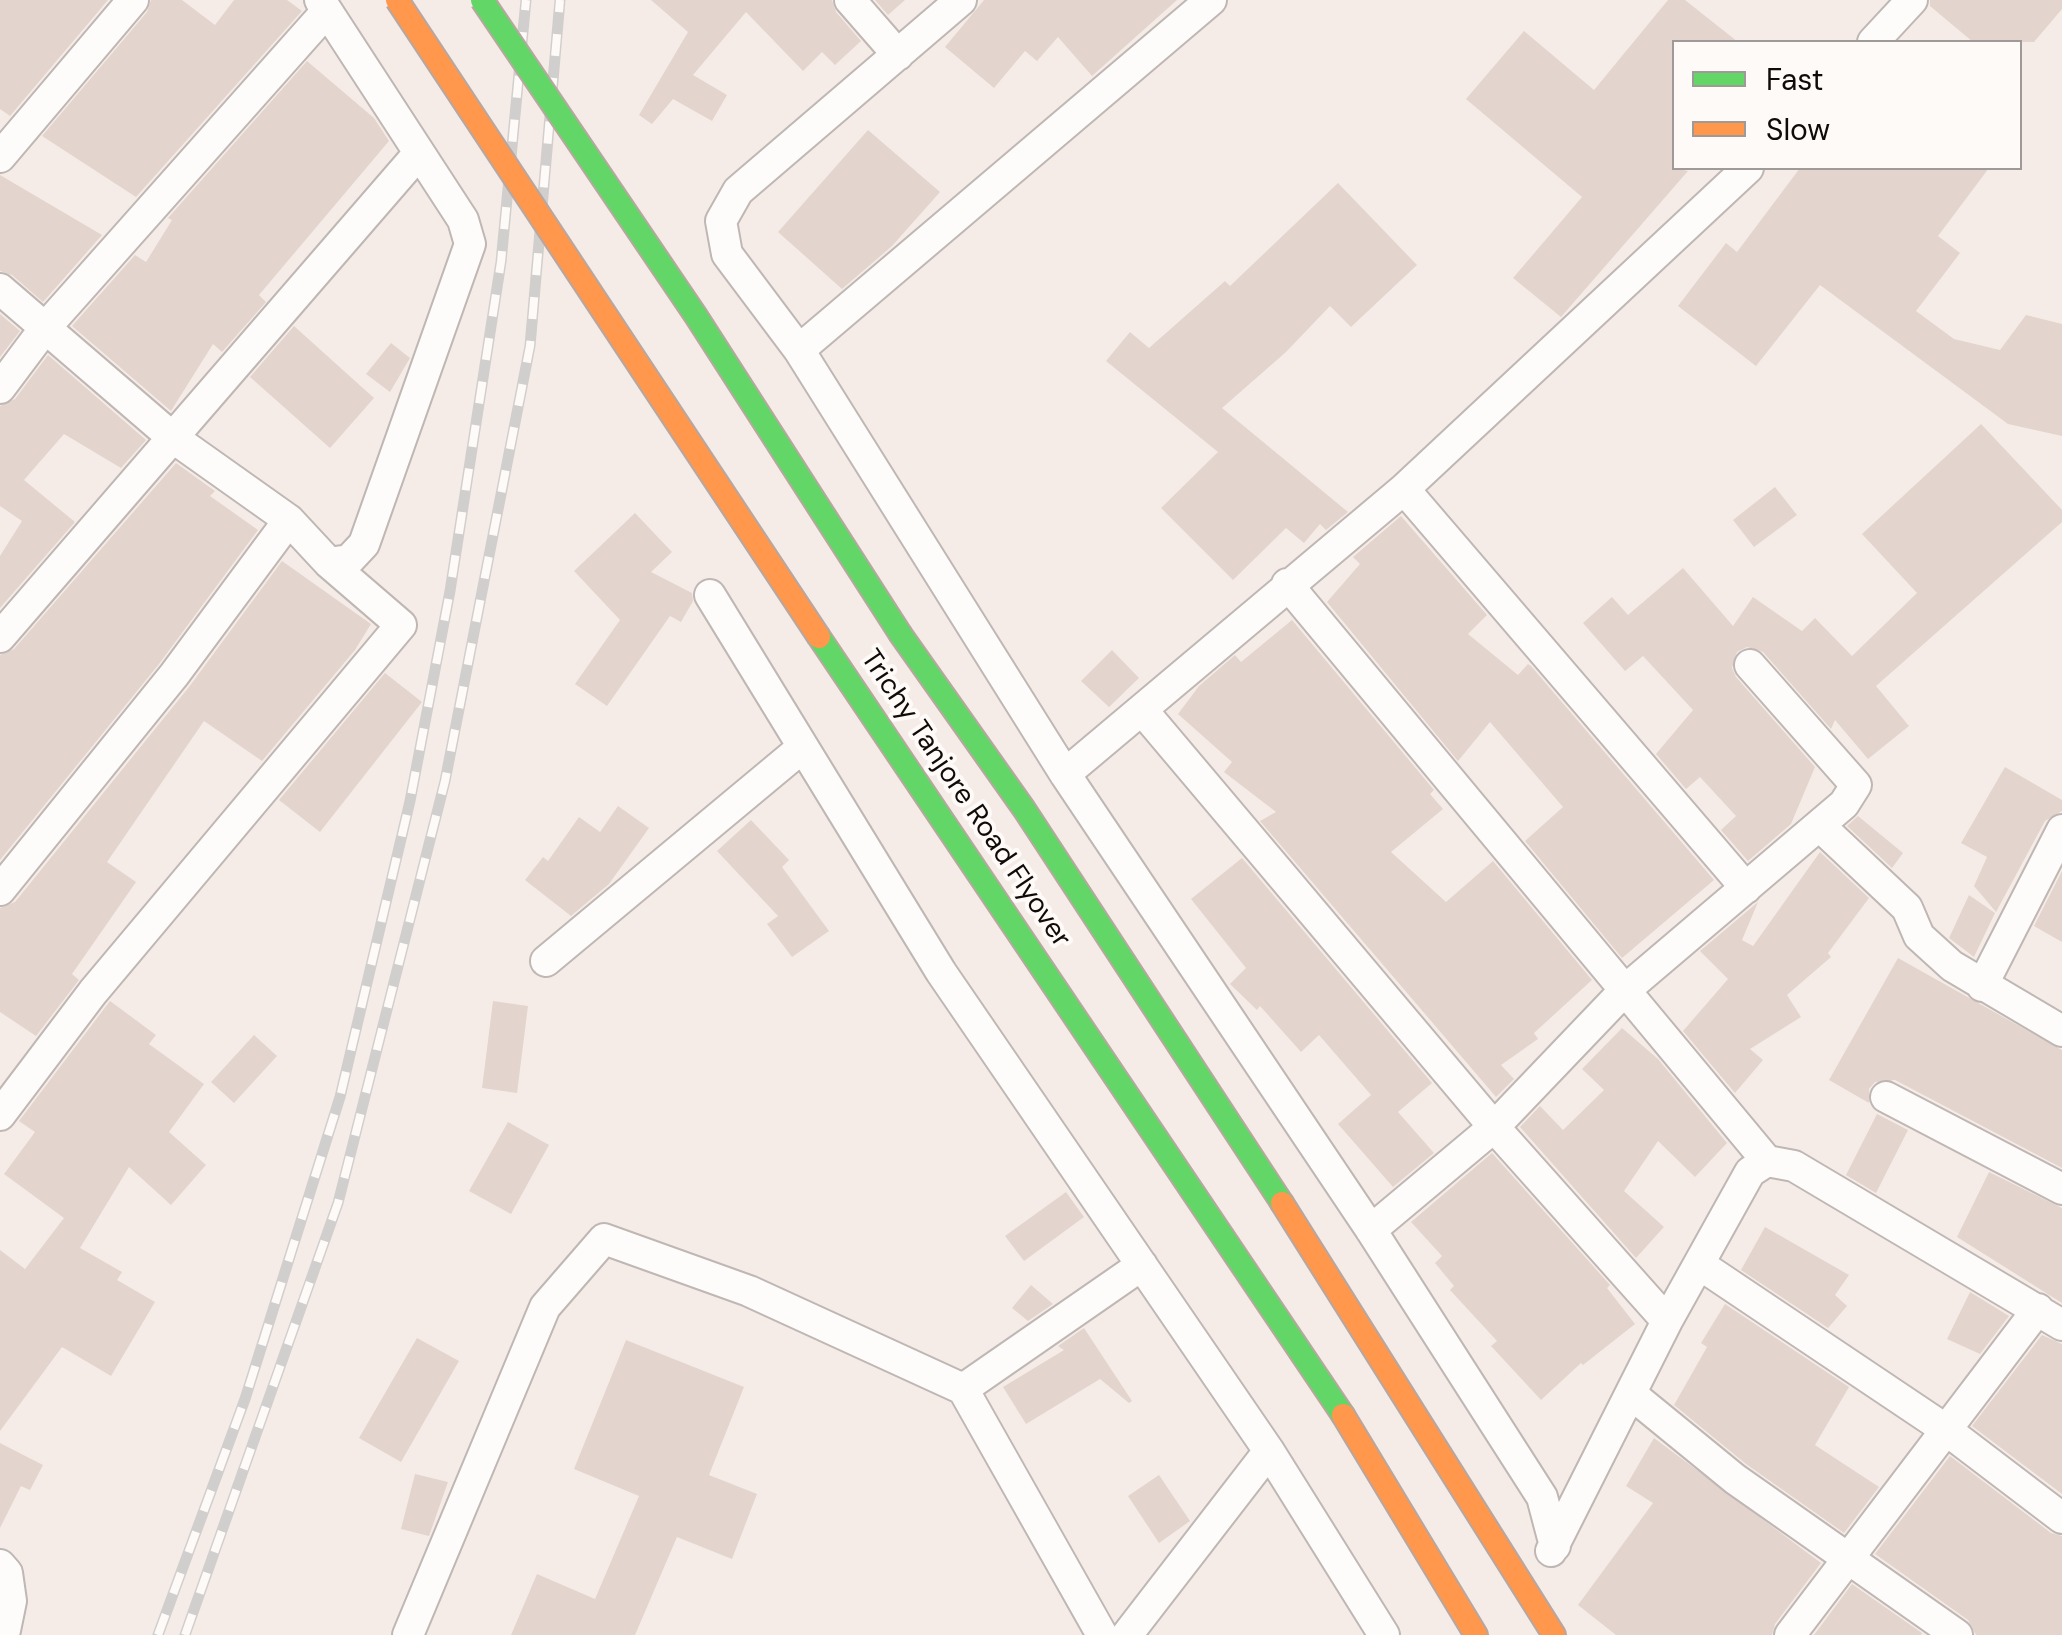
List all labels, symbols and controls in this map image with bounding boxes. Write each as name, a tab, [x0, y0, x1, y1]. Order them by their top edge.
legend	[1672, 40, 2022, 170]
text: Fast	[1766, 60, 1824, 99]
text: Slow	[1766, 110, 1830, 149]
street label: Trichy Tanjore Road Flyover	[853, 644, 1077, 954]

